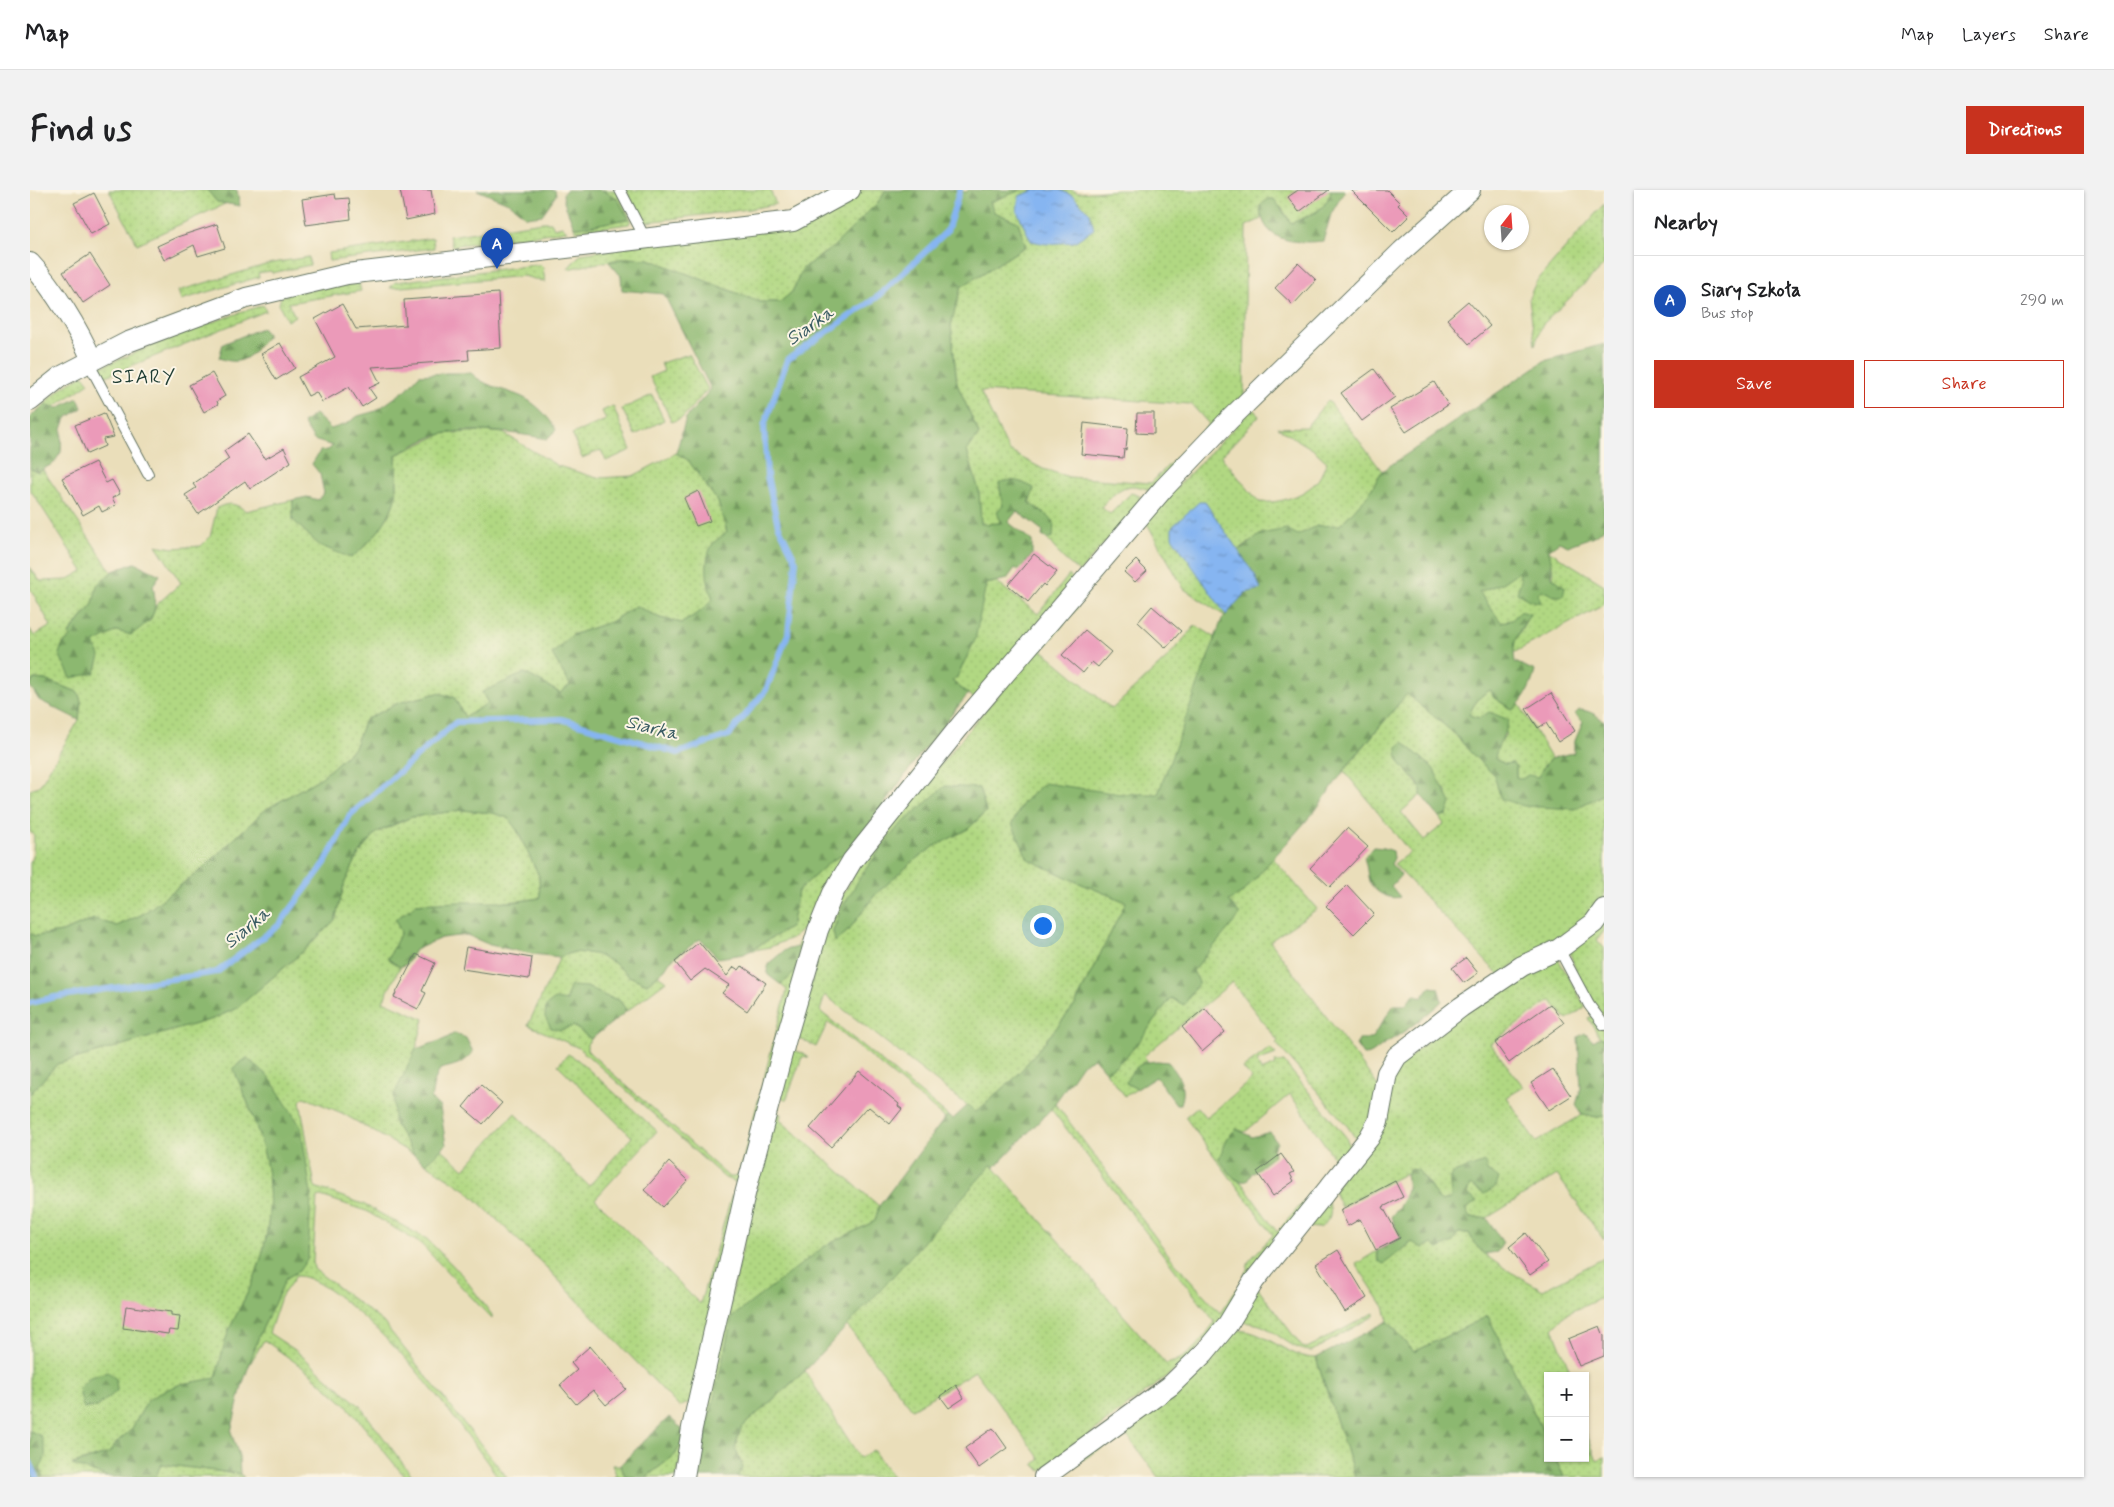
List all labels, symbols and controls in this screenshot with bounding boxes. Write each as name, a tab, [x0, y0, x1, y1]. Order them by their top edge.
text: Map	[25, 19, 69, 50]
text: Map	[1901, 23, 1934, 47]
text: Layers	[1962, 23, 2016, 47]
text: Share	[2044, 23, 2089, 47]
button: Directions	[1966, 106, 2084, 154]
text: Find us	[30, 107, 132, 153]
north arrow	[1484, 205, 1529, 250]
text: Nearby	[1654, 209, 1718, 237]
pin: A	[481, 228, 513, 269]
text: Siary Szkoła	[1701, 278, 1801, 303]
text: A	[1665, 290, 1675, 311]
text: 290 m	[2020, 290, 2064, 311]
water label: Siarka	[781, 300, 839, 351]
text: Bus stop	[1701, 303, 1754, 324]
button: Save	[1654, 360, 1854, 408]
button: Share	[1864, 360, 2064, 408]
district label: SIARY	[112, 364, 176, 391]
water label: Siarka	[623, 709, 681, 747]
water label: Siarka	[219, 901, 276, 954]
your location	[1030, 913, 1056, 939]
map controls	[1544, 1372, 1589, 1462]
button: +	[1544, 1372, 1589, 1417]
button: −	[1544, 1417, 1589, 1462]

